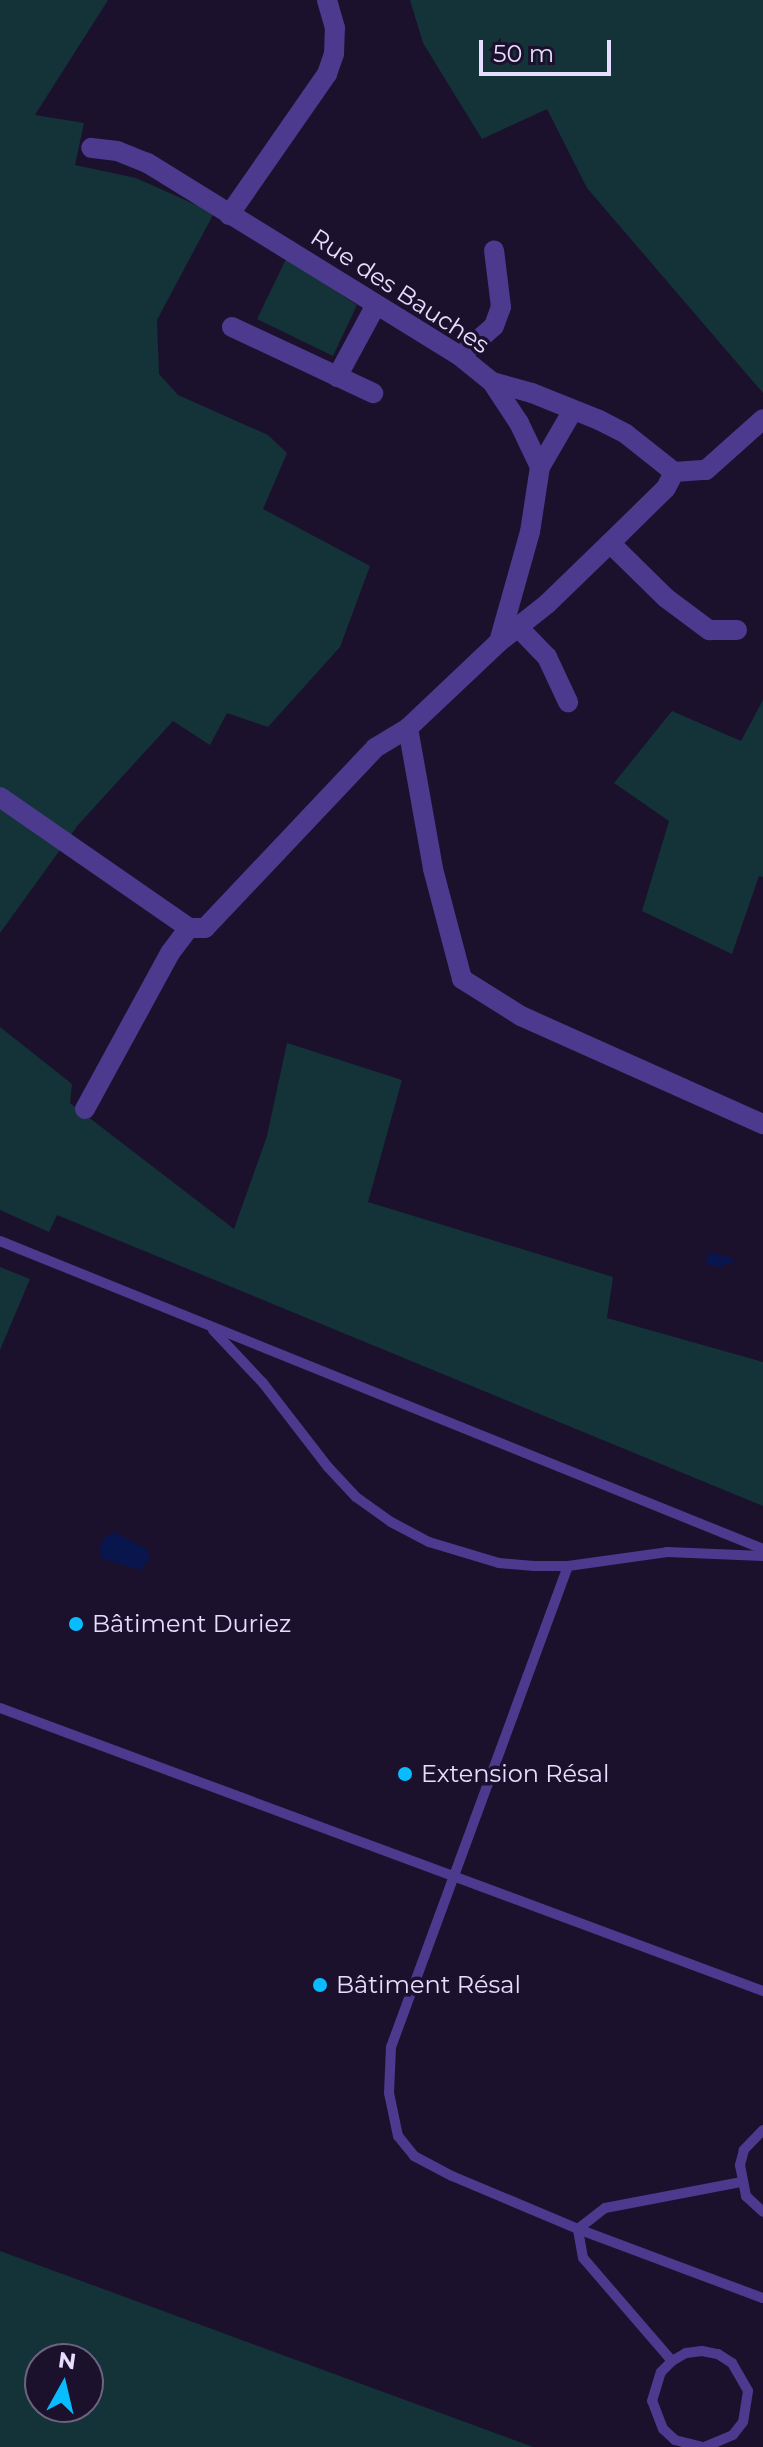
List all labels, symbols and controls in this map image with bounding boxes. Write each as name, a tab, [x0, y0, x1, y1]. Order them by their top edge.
scale bar	[483, 24, 615, 74]
text: 50 m	[493, 39, 554, 68]
street label: Rue des Bauches	[305, 223, 495, 359]
place label: Bâtiment Duriez	[92, 1610, 291, 1638]
marker: Bâtiment Duriez	[67, 1615, 85, 1633]
place label: Extension Résal	[421, 1760, 609, 1788]
marker: Extension Résal	[396, 1765, 414, 1783]
place label: Bâtiment Résal	[336, 1971, 521, 1999]
marker: Bâtiment Résal	[311, 1976, 329, 1994]
north arrow	[24, 2343, 104, 2423]
text: N	[56, 2346, 78, 2375]

